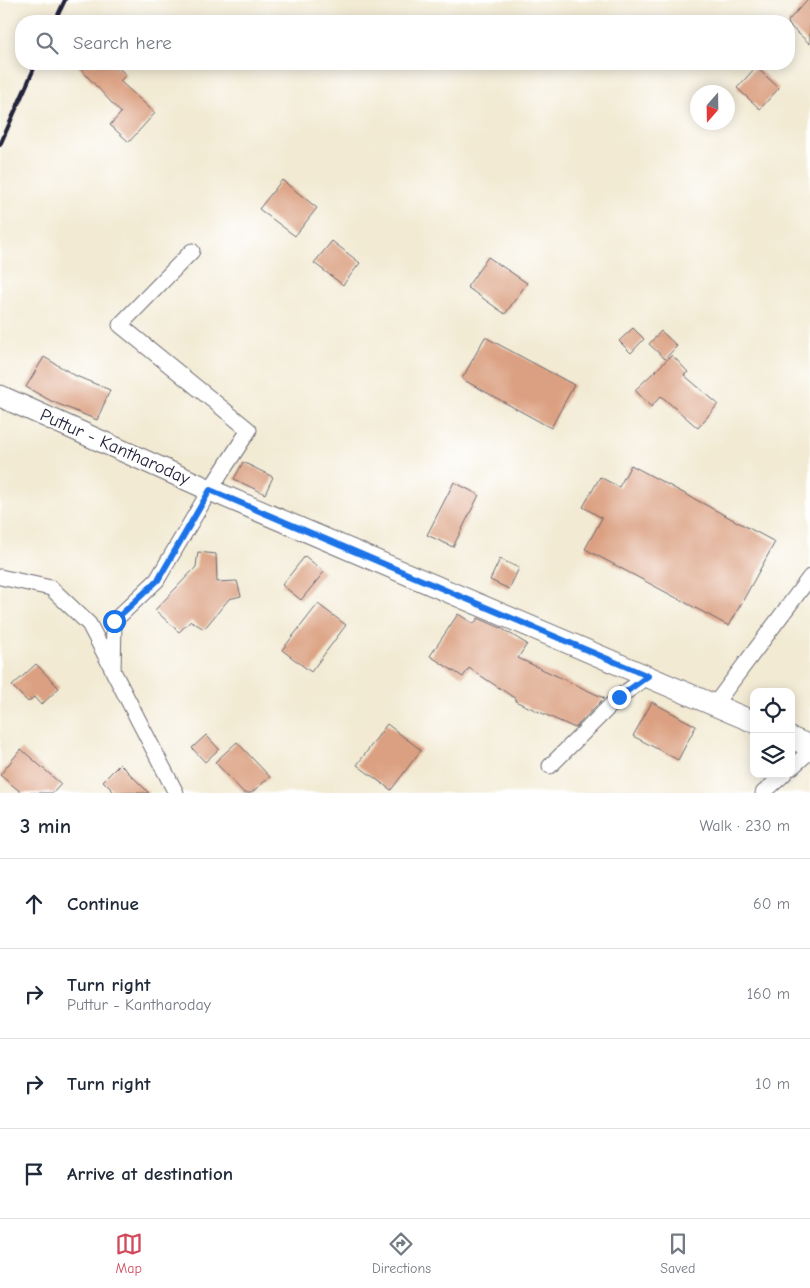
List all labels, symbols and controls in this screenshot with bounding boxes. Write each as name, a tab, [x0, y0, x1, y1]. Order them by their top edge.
search box	[15, 15, 795, 70]
icon: search	[33, 29, 61, 57]
text: Search here	[73, 32, 172, 54]
north arrow	[690, 85, 735, 130]
street label: Puttur - Kantharoday	[37, 404, 194, 490]
route start	[103, 610, 126, 633]
route end	[608, 686, 631, 709]
map controls	[750, 688, 795, 778]
button: locate	[750, 688, 795, 733]
button: layers	[750, 733, 795, 778]
text: 3 min	[20, 814, 71, 838]
text: Walk · 230 m	[699, 817, 790, 835]
icon: ahead	[20, 890, 48, 918]
text: Continue	[67, 893, 139, 915]
text: 60 m	[753, 895, 790, 913]
text: Turn right	[67, 974, 151, 996]
icon: right	[20, 980, 48, 1008]
text: 160 m	[747, 985, 790, 1003]
text: Puttur - Kantharoday	[67, 996, 211, 1014]
icon: right	[20, 1070, 48, 1098]
text: Turn right	[67, 1073, 151, 1095]
text: 10 m	[755, 1075, 790, 1093]
icon: arrive	[20, 1160, 48, 1188]
text: Arrive at destination	[67, 1163, 233, 1185]
tab: Map	[115, 1230, 143, 1277]
tab: Directions	[372, 1230, 431, 1277]
tab: Saved	[660, 1230, 695, 1277]

